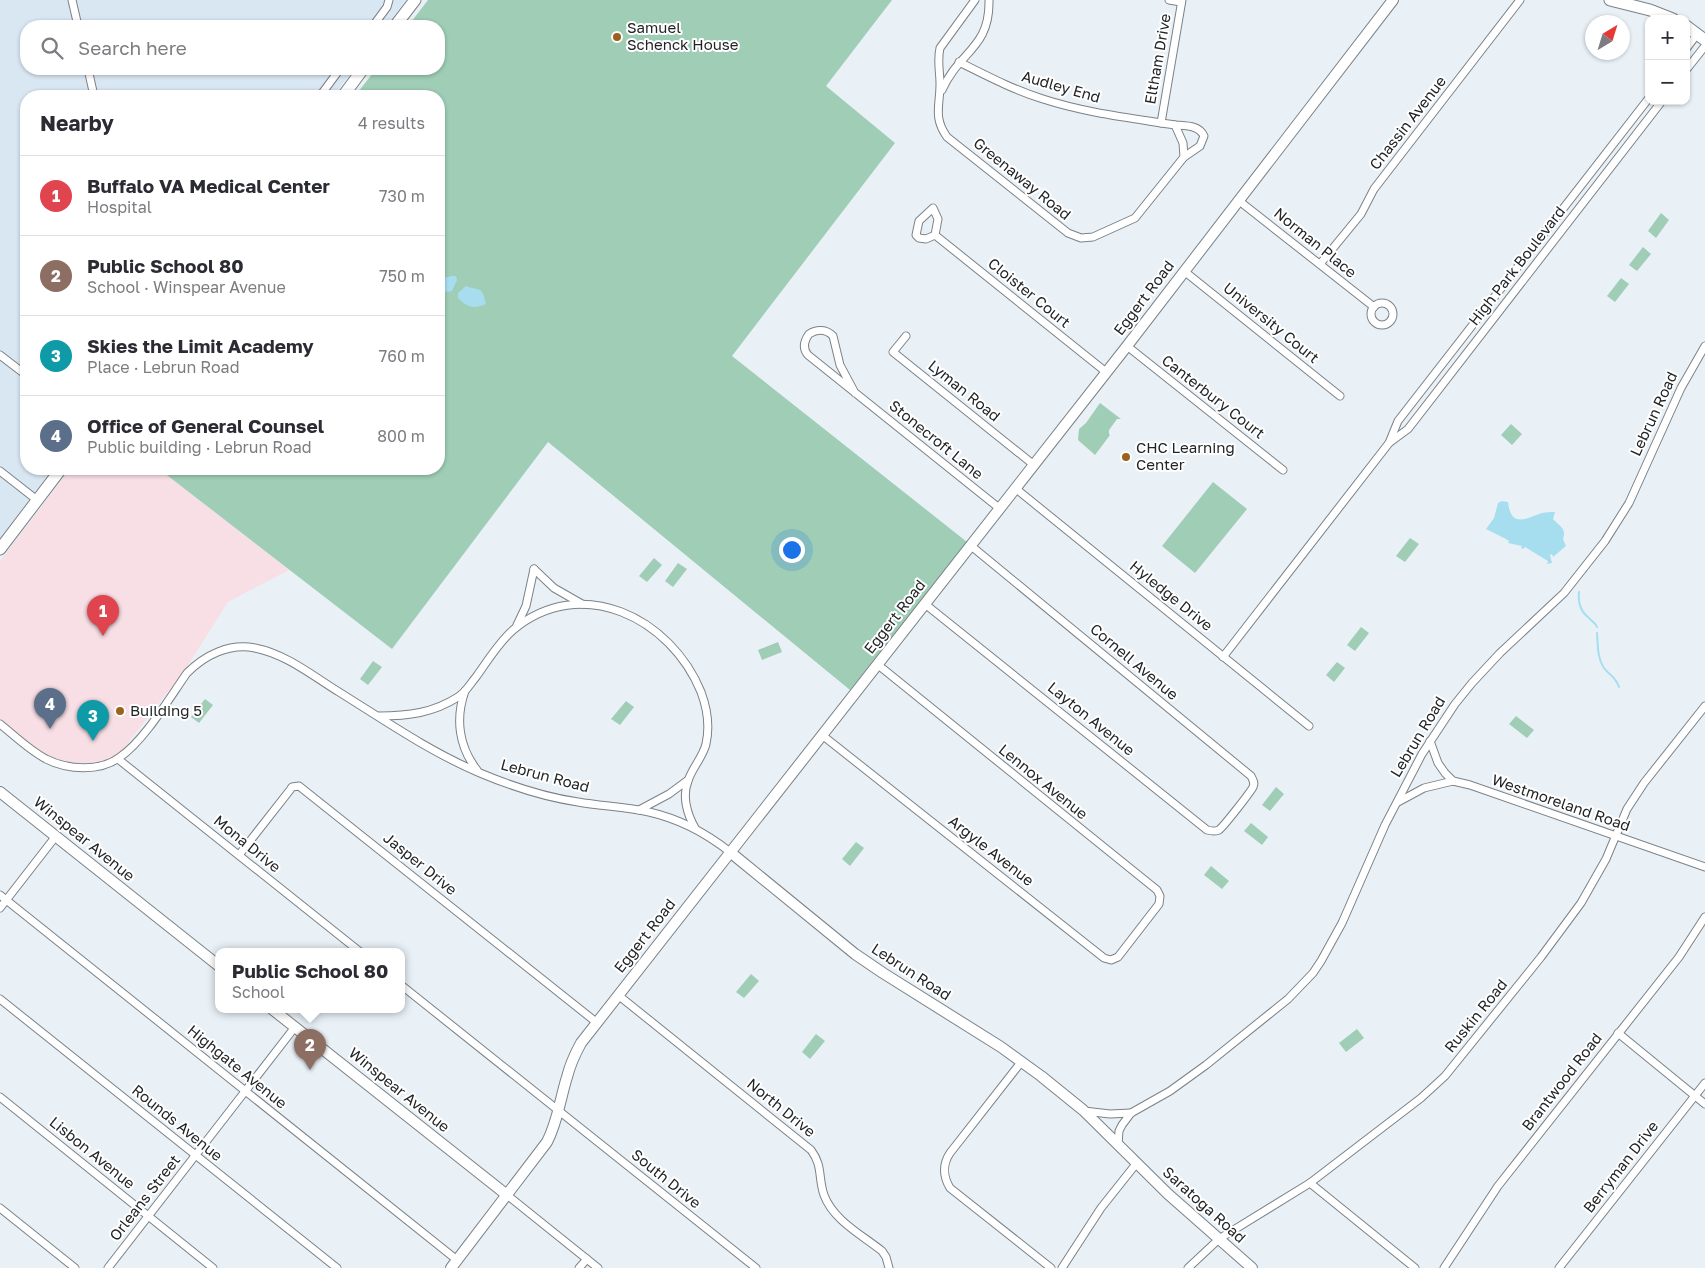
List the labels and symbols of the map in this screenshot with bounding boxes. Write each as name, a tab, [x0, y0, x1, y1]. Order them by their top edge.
street label: Eltham Drive	[1140, 12, 1174, 105]
north arrow	[1585, 15, 1630, 60]
place label: Samuel Schenck House	[627, 18, 739, 53]
marker: Samuel Schenck House	[611, 31, 623, 43]
street label: Audley End	[1020, 66, 1103, 106]
street label: Chassin Avenue	[1365, 72, 1450, 173]
street label: Greenaway Road	[970, 133, 1075, 223]
street label: High Park Boulevard	[1464, 202, 1568, 329]
street label: Norman Place	[1271, 203, 1361, 281]
street label: Cloister Court	[985, 254, 1074, 331]
street label: Eggert Road	[1109, 257, 1177, 338]
street label: University Court	[1220, 278, 1323, 366]
street label: Canterbury Court	[1159, 350, 1269, 442]
street label: Lyman Road	[925, 356, 1004, 425]
street label: Lebrun Road	[1626, 369, 1680, 459]
street label: Stonecroft Lane	[886, 396, 987, 483]
place label: CHC Learning Center	[1136, 438, 1235, 473]
marker: CHC Learning Center	[1120, 451, 1132, 463]
your location	[779, 537, 805, 563]
street label: Hyledge Drive	[1127, 556, 1217, 634]
street label: Eggert Road	[860, 576, 929, 657]
pin: 1	[87, 595, 119, 636]
street label: Cornell Avenue	[1087, 619, 1183, 703]
street label: Layton Avenue	[1045, 678, 1139, 759]
pin: 4	[34, 688, 66, 729]
street label: Lebrun Road	[1386, 693, 1448, 780]
pin: 3	[77, 700, 109, 741]
place label: Building 5	[130, 701, 202, 719]
marker: Building 5	[114, 705, 126, 717]
street label: Lennox Avenue	[996, 740, 1092, 823]
street label: Lebrun Road	[499, 755, 592, 796]
street label: Westmoreland Road	[1490, 770, 1633, 834]
street label: Winspear Avenue	[31, 792, 139, 885]
street label: Mona Drive	[211, 811, 285, 876]
street label: Argyle Avenue	[945, 811, 1038, 889]
street label: Jasper Drive	[380, 828, 461, 899]
street label: Eggert Road	[610, 895, 679, 976]
street label: Lebrun Road	[868, 939, 955, 1003]
street label: Ruskin Road	[1440, 975, 1510, 1056]
street label: Highgate Avenue	[184, 1021, 291, 1112]
pin: 2	[294, 1029, 326, 1070]
street label: Brantwood Road	[1517, 1029, 1605, 1134]
street label: Winspear Avenue	[346, 1043, 454, 1136]
street label: North Drive	[744, 1074, 820, 1140]
street label: Rounds Avenue	[129, 1080, 227, 1164]
street label: Lisbon Avenue	[46, 1112, 139, 1192]
street label: Berryman Drive	[1579, 1117, 1662, 1216]
street label: South Drive	[628, 1145, 705, 1212]
street label: Orleans Street	[105, 1151, 183, 1244]
street label: Saratoga Road	[1160, 1162, 1250, 1246]

